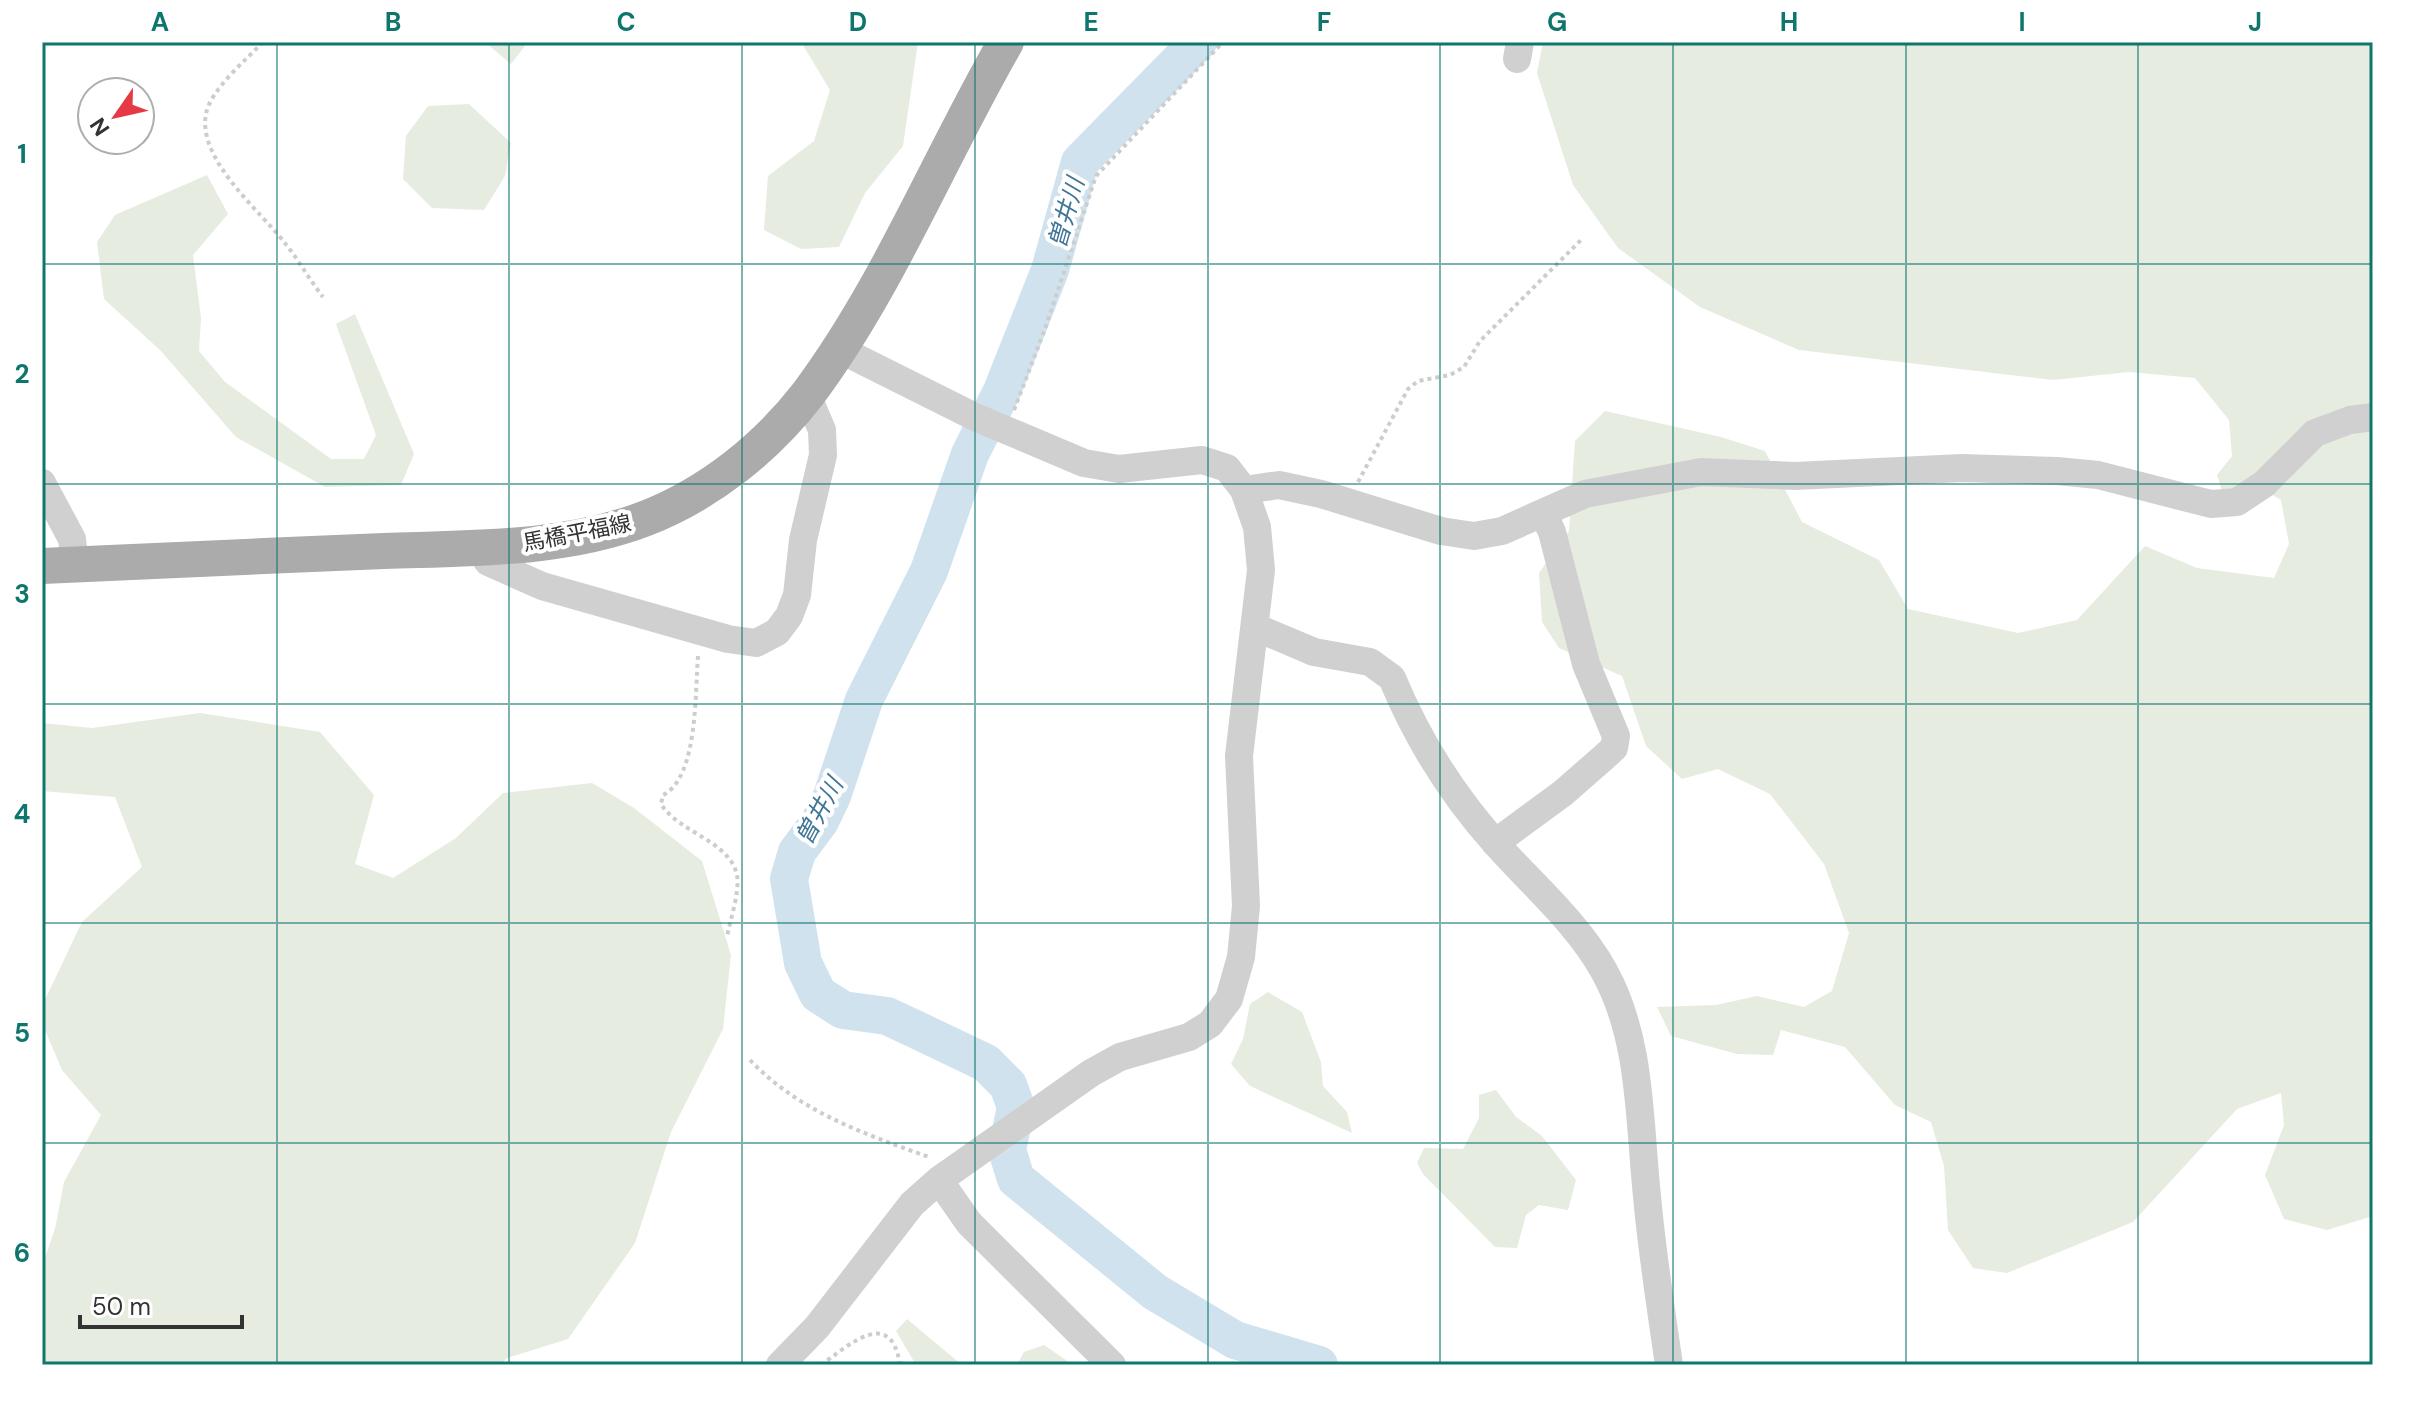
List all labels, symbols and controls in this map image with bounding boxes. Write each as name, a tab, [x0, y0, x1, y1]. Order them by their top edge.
text: A	[151, 5, 169, 39]
text: B	[385, 5, 401, 39]
text: C	[616, 5, 636, 39]
text: D	[849, 5, 867, 39]
text: E	[1083, 5, 1099, 39]
text: F	[1317, 5, 1331, 39]
text: G	[1547, 5, 1567, 39]
text: H	[1780, 5, 1798, 39]
text: I	[2018, 5, 2026, 39]
text: J	[2248, 5, 2262, 39]
north arrow	[76, 76, 156, 156]
text: N	[83, 112, 116, 142]
text: 1	[17, 137, 27, 171]
water label: 曽井川	[1041, 171, 1092, 252]
text: 2	[14, 357, 30, 391]
street label: 馬橋平福線	[520, 508, 634, 558]
text: 3	[14, 577, 30, 611]
water label: 曽井川	[788, 769, 851, 850]
text: 4	[14, 797, 30, 831]
text: 5	[14, 1016, 30, 1050]
text: 6	[14, 1236, 30, 1270]
scale bar	[80, 1279, 242, 1329]
text: 50 m	[92, 1291, 151, 1322]

